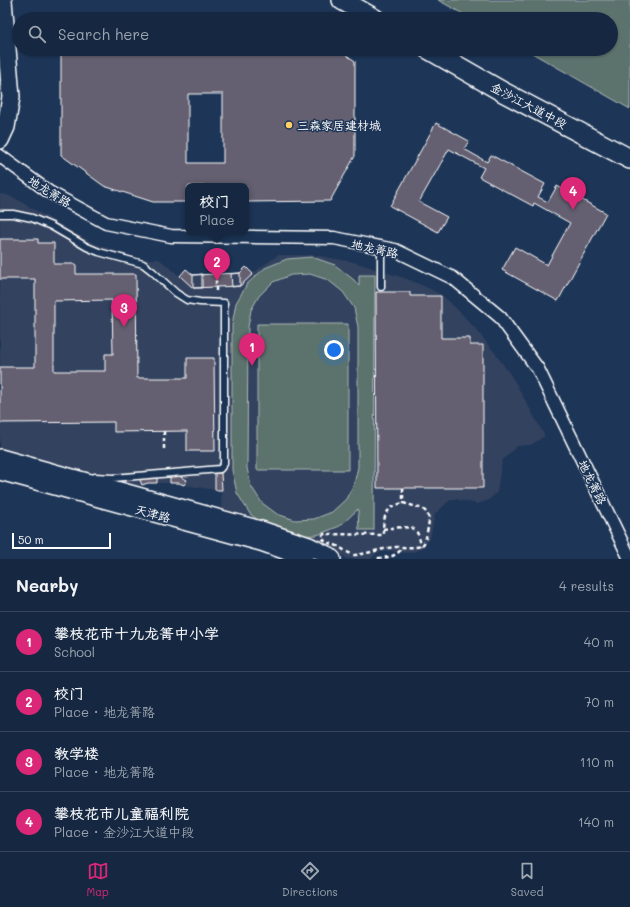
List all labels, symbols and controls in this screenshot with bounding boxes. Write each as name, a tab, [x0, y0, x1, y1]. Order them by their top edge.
search box	[12, 12, 618, 56]
icon: search	[26, 23, 48, 45]
text: Search here	[58, 24, 149, 44]
street label: 金沙江大道中段	[488, 78, 570, 132]
place label: 三森家居建材城	[297, 117, 381, 133]
marker: 三森家居建材城	[284, 120, 294, 130]
street label: 地龙箐路	[25, 171, 75, 211]
pin: 4	[560, 177, 586, 210]
popup	[185, 183, 249, 235]
text: 校门	[200, 191, 230, 211]
text: Place	[200, 211, 235, 228]
street label: 地龙箐路	[350, 235, 400, 261]
pin: 2	[204, 248, 230, 281]
pin: 3	[111, 294, 137, 327]
pin: 1	[239, 333, 265, 366]
your location	[324, 340, 344, 360]
street label: 地龙箐路	[575, 457, 611, 507]
street label: 天津路	[134, 501, 172, 525]
scale bar	[12, 531, 111, 550]
text: 50 m	[18, 532, 44, 547]
text: Nearby	[16, 574, 78, 596]
text: 4 results	[559, 577, 614, 594]
text: 攀枝花市十九龙箐中小学	[54, 623, 219, 643]
text: 1	[26, 633, 32, 650]
text: 40 m	[584, 633, 614, 650]
text: School	[54, 643, 95, 660]
text: 校门	[54, 683, 84, 703]
text: 2	[25, 693, 33, 710]
text: 70 m	[584, 693, 614, 710]
text: Place · 地龙箐路	[54, 703, 155, 720]
text: 教学楼	[54, 743, 99, 763]
text: 3	[25, 753, 33, 770]
text: 110 m	[580, 753, 614, 770]
text: Place · 地龙箐路	[54, 763, 155, 780]
text: 攀枝花市儿童福利院	[54, 803, 189, 823]
text: 4	[25, 813, 33, 830]
text: 140 m	[578, 813, 614, 830]
text: Place · 金沙江大道中段	[54, 823, 194, 840]
tab: Map	[87, 860, 109, 899]
tab: Directions	[282, 860, 338, 899]
tab: Saved	[511, 860, 543, 899]

